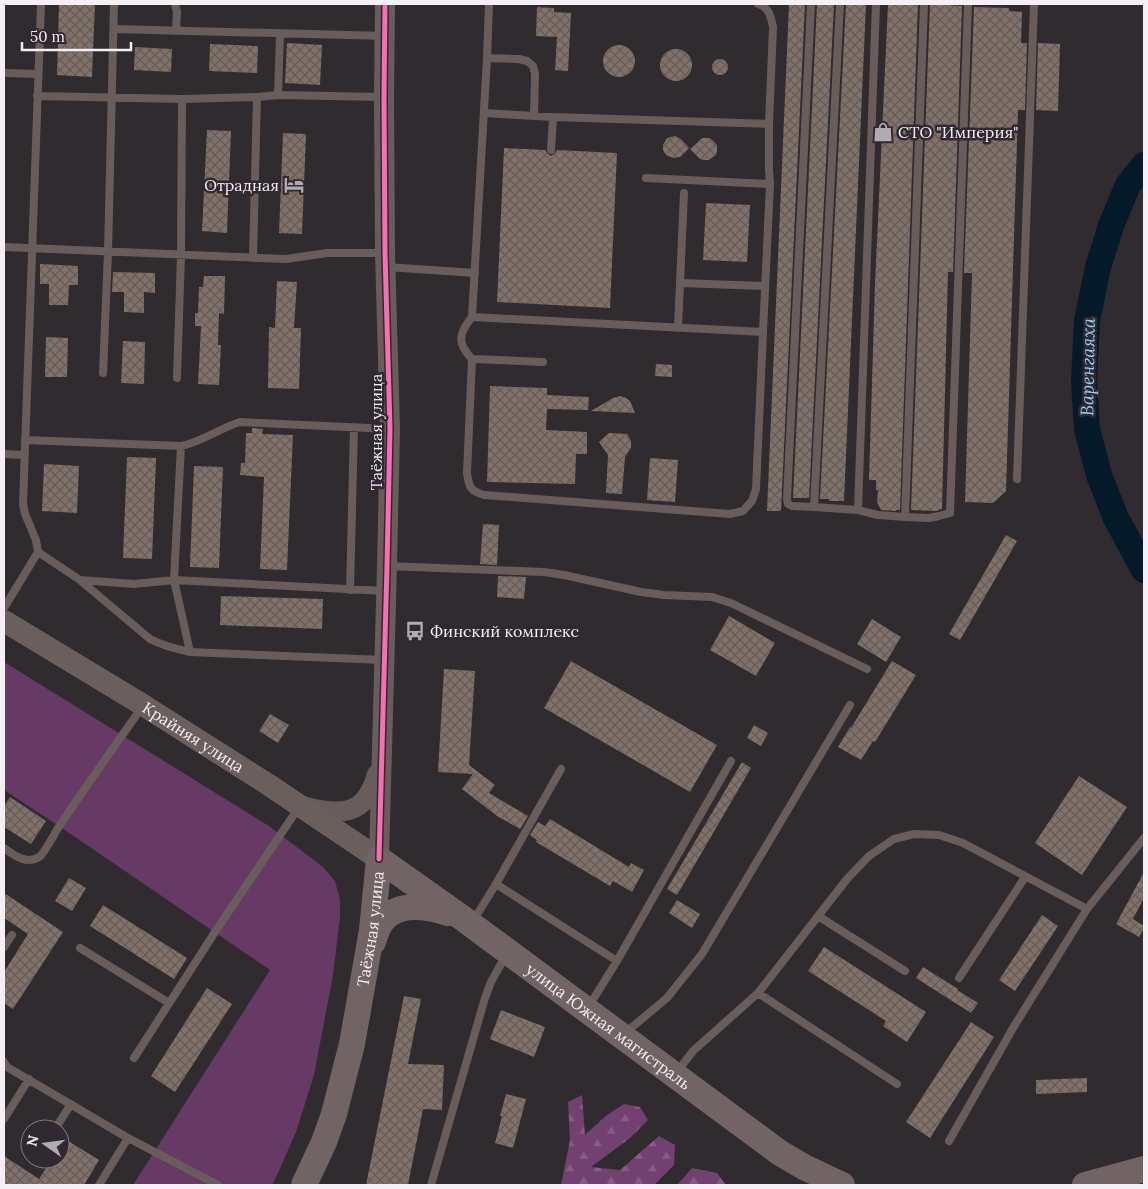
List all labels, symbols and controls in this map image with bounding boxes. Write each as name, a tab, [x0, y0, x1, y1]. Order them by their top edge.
scale bar	[22, 20, 131, 52]
text: 50 m	[30, 27, 65, 46]
shop icon: СТО "Империя"	[872, 121, 894, 143]
place label: СТО "Империя"	[898, 122, 1019, 142]
hotel icon: Отрадная	[283, 174, 305, 196]
place label: Отрадная	[204, 175, 279, 195]
water label: Варенгаяха	[1075, 318, 1100, 416]
street label: Таёжная улица	[366, 374, 386, 490]
bus stop icon: Финский комплекс	[404, 620, 426, 642]
place label: Финский комплекс	[430, 621, 579, 641]
street label: Крайняя улица	[139, 697, 248, 777]
street label: Таёжная улица	[352, 870, 388, 988]
street label: улица Южная магистраль	[522, 959, 695, 1094]
north arrow	[20, 1119, 70, 1169]
text: N	[22, 1133, 42, 1148]

